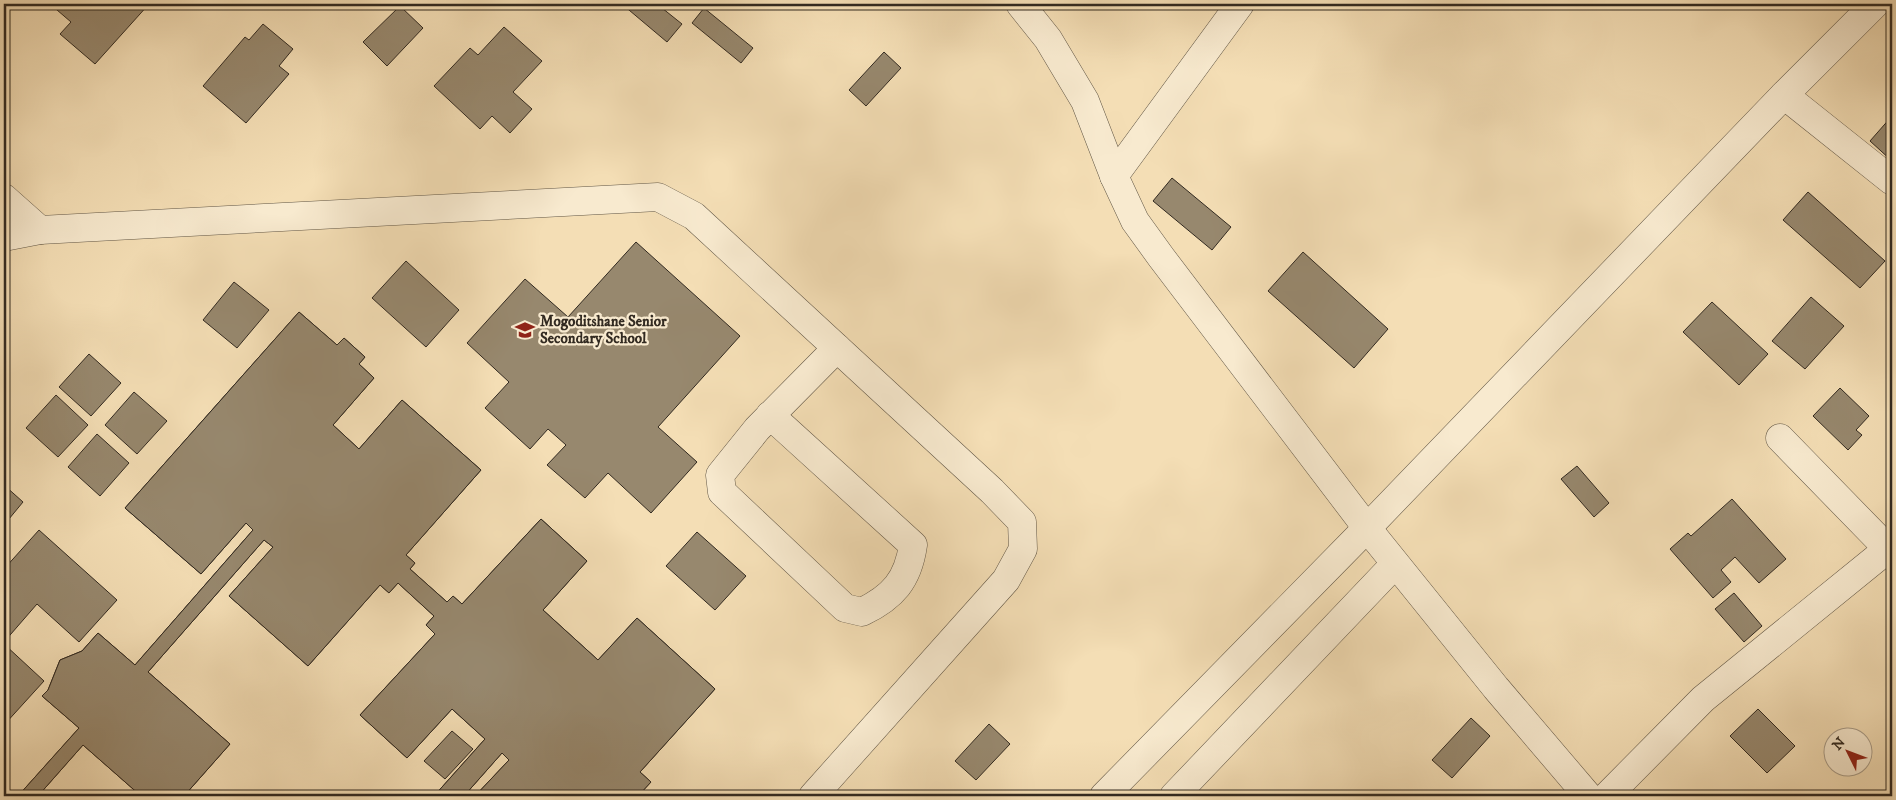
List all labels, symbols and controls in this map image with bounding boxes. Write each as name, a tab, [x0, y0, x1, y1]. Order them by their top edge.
place label: Mogoditshane Senior Secondary School	[540, 312, 667, 348]
school or university icon: Mogoditshane Senior Secondary School	[514, 319, 536, 341]
north arrow	[1824, 728, 1874, 778]
text: N	[1829, 733, 1850, 754]

